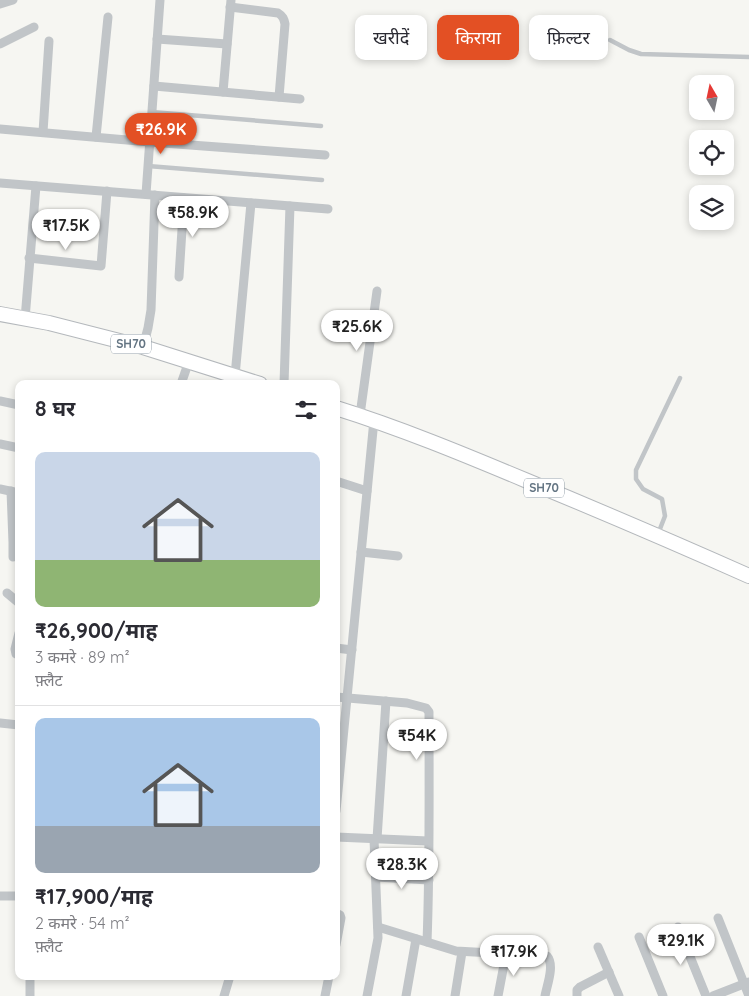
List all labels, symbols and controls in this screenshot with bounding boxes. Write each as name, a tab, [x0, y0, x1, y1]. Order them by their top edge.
chip: खरीदें	[355, 15, 427, 60]
chip: किराया	[437, 15, 519, 60]
chip: फ़िल्टर	[529, 15, 608, 60]
north arrow	[689, 75, 734, 120]
map controls	[689, 75, 734, 230]
pin: ₹26.9K	[120, 112, 202, 155]
text: ₹26.9K	[136, 119, 186, 139]
button: locate	[689, 130, 734, 175]
button: layers	[689, 185, 734, 230]
pin: ₹58.9K	[152, 196, 234, 238]
text: ₹58.9K	[168, 202, 218, 222]
pin: ₹17.5K	[25, 208, 107, 251]
text: ₹17.5K	[43, 215, 89, 235]
pin: ₹25.6K	[316, 310, 398, 352]
text: ₹25.6K	[332, 316, 382, 336]
road number: SH70	[111, 334, 151, 354]
text: 8 घर	[35, 395, 75, 421]
icon: filters	[292, 396, 320, 424]
road number: SH70	[524, 478, 564, 498]
icon: home	[133, 485, 223, 575]
text: ₹26,900/माह	[35, 617, 157, 643]
text: 3 कमरे · 89 m²	[35, 647, 130, 667]
text: फ़्लैट	[35, 670, 63, 690]
pin: ₹54K	[387, 718, 447, 761]
text: ₹54K	[398, 725, 436, 745]
icon: home	[133, 750, 223, 840]
pin: ₹28.3K	[361, 848, 443, 890]
text: ₹28.3K	[377, 854, 427, 874]
text: ₹17,900/माह	[35, 883, 153, 909]
text: 2 कमरे · 54 m²	[35, 913, 130, 933]
pin: ₹29.1K	[640, 924, 722, 966]
text: ₹29.1K	[658, 930, 704, 950]
pin: ₹17.9K	[473, 934, 555, 977]
text: फ़्लैट	[35, 936, 63, 956]
text: ₹17.9K	[491, 941, 537, 961]

